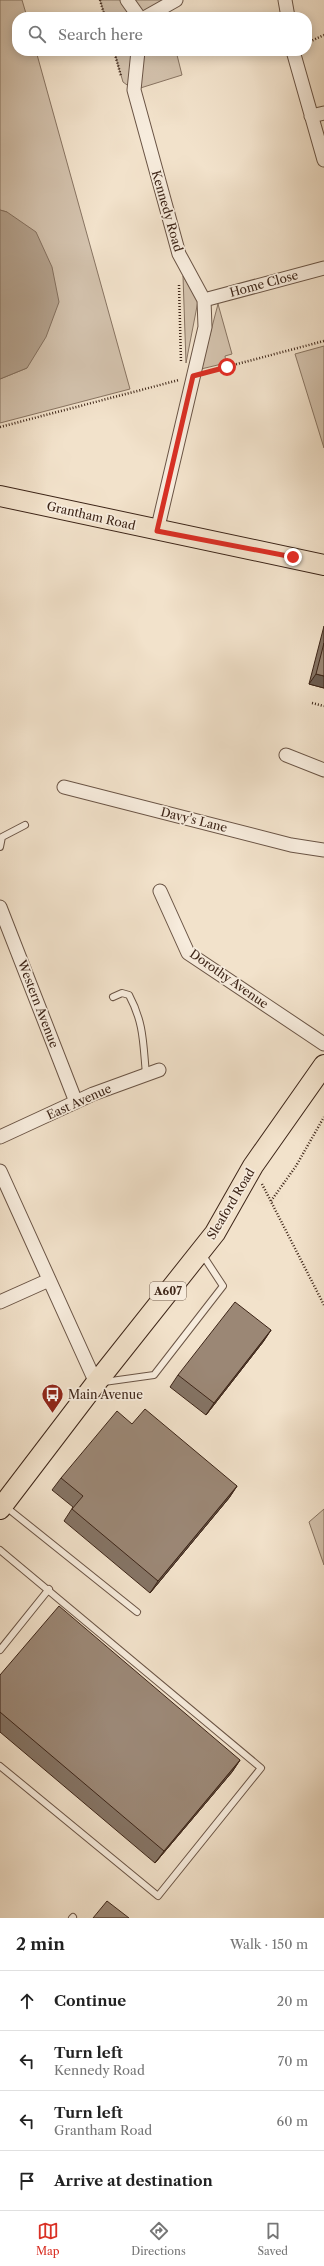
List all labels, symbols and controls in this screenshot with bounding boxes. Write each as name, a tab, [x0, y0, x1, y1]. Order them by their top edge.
search box	[12, 12, 312, 56]
icon: search	[26, 23, 48, 45]
text: Search here	[58, 25, 143, 44]
street label: Kennedy Road	[149, 168, 186, 254]
street label: Home Close	[228, 267, 300, 300]
route start	[218, 358, 236, 376]
street label: Grantham Road	[45, 498, 138, 533]
route end	[284, 548, 302, 566]
street label: Davy's Lane	[159, 804, 229, 835]
street label: Dorothy Avenue	[187, 946, 272, 1011]
street label: Western Avenue	[14, 957, 62, 1050]
street label: East Avenue	[44, 1080, 114, 1123]
street label: Sleaford Road	[203, 1165, 258, 1242]
road number: A607	[150, 1282, 186, 1300]
bus stop icon: Main Avenue	[39, 1382, 65, 1415]
place label: Main Avenue	[68, 1387, 143, 1402]
text: 2 min	[16, 1934, 65, 1954]
text: Walk · 150 m	[230, 1936, 308, 1952]
icon: ahead	[16, 1990, 38, 2012]
text: Continue	[54, 1991, 126, 2010]
text: 20 m	[277, 1993, 308, 2009]
text: Turn left	[54, 2043, 123, 2062]
icon: left	[16, 2050, 38, 2072]
text: 70 m	[278, 2053, 308, 2069]
text: Kennedy Road	[54, 2062, 145, 2078]
text: Turn left	[54, 2103, 123, 2122]
icon: left	[16, 2110, 38, 2132]
text: 60 m	[277, 2113, 308, 2129]
text: Grantham Road	[54, 2122, 152, 2138]
icon: arrive	[16, 2170, 38, 2192]
text: Arrive at destination	[54, 2171, 213, 2190]
tab: Map	[36, 2220, 60, 2258]
tab: Directions	[131, 2220, 186, 2258]
tab: Saved	[258, 2220, 288, 2258]

